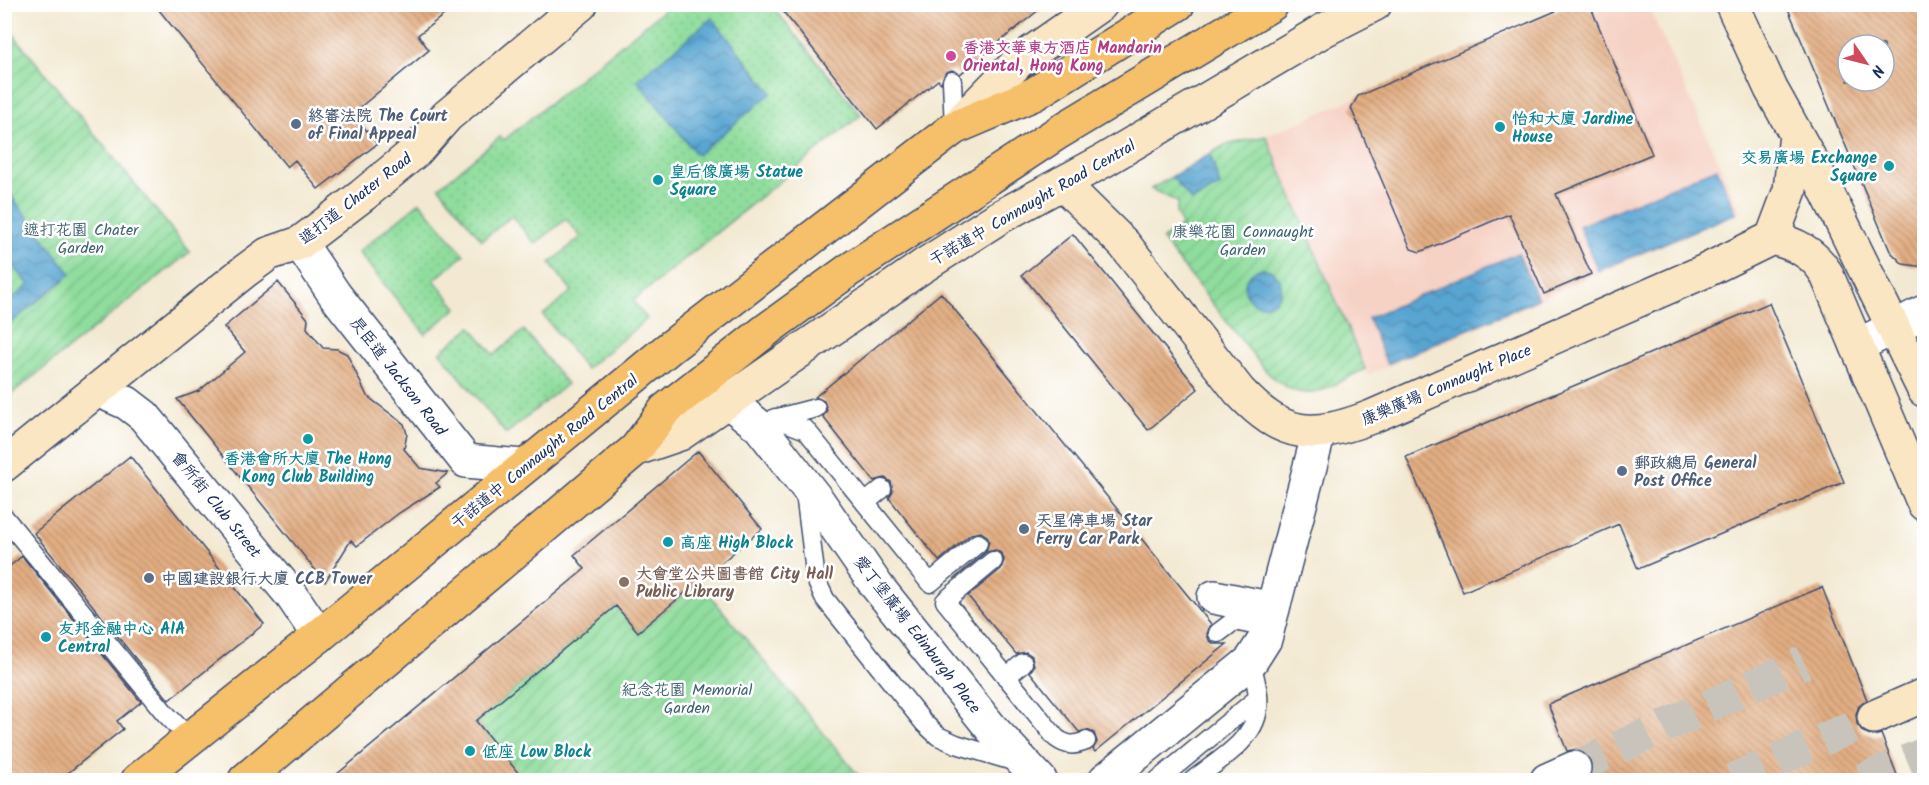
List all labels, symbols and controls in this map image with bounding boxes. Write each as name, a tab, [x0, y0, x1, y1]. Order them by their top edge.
north arrow	[1836, 33, 1896, 93]
place label: 香港文華東方酒店 Mandarin Oriental, Hong Kong	[963, 36, 1162, 79]
marker: 香港文華東方酒店 Mandarin Oriental, Hong Kong	[944, 49, 958, 63]
text: N	[1864, 59, 1890, 82]
place label: 終審法院 The Court of Final Appeal	[308, 104, 449, 147]
place label: 怡和大廈 Jardine House	[1512, 107, 1634, 150]
marker: 終審法院 The Court of Final Appeal	[289, 117, 303, 131]
marker: 怡和大廈 Jardine House	[1493, 120, 1507, 134]
street label: 干諾道中 Connaught Road Central	[925, 134, 1141, 273]
street label: 遮打道 Chater Road	[294, 146, 419, 251]
place label: 交易廣場 Exchange Square	[1741, 146, 1877, 189]
marker: 交易廣場 Exchange Square	[1882, 159, 1896, 173]
place label: 皇后像廣場 Statue Square	[670, 160, 803, 203]
marker: 皇后像廣場 Statue Square	[651, 173, 665, 187]
park label: 遮打花園 Chater Garden	[24, 218, 140, 261]
park label: 康樂花園 Connaught Garden	[1172, 220, 1315, 263]
street label: 昃臣道 Jackson Road	[343, 312, 453, 443]
street label: 康樂廣場 Connaught Place	[1358, 338, 1536, 433]
street label: 干諾道中 Connaught Road Central	[446, 368, 644, 536]
marker: 香港會所大廈 The Hong Kong Club Building	[301, 432, 315, 446]
street label: 會所街 Club Street	[165, 446, 267, 564]
place label: 香港會所大廈 The Hong Kong Club Building	[224, 447, 392, 490]
place label: 郵政總局 General Post Office	[1634, 451, 1757, 494]
marker: 郵政總局 General Post Office	[1615, 464, 1629, 478]
place label: 天星停車場 Star Ferry Car Park	[1036, 509, 1153, 552]
marker: 天星停車場 Star Ferry Car Park	[1017, 522, 1031, 536]
place label: 高座 High Block	[680, 531, 794, 556]
marker: 高座 High Block	[661, 535, 675, 549]
street label: 愛丁堡廣場 Edinburgh Place	[847, 551, 987, 719]
place label: 大會堂公共圖書館 City Hall Public Library	[636, 562, 834, 605]
place label: 中國建設銀行大廈 CCB Tower	[161, 567, 373, 592]
marker: 中國建設銀行大廈 CCB Tower	[142, 571, 156, 585]
marker: 大會堂公共圖書館 City Hall Public Library	[617, 575, 631, 589]
place label: 友邦金融中心 AIA Central	[58, 617, 185, 660]
marker: 友邦金融中心 AIA Central	[39, 630, 53, 644]
park label: 紀念花園 Memorial Garden	[622, 678, 752, 721]
place label: 低座 Low Block	[482, 740, 592, 765]
marker: 低座 Low Block	[463, 744, 477, 758]

